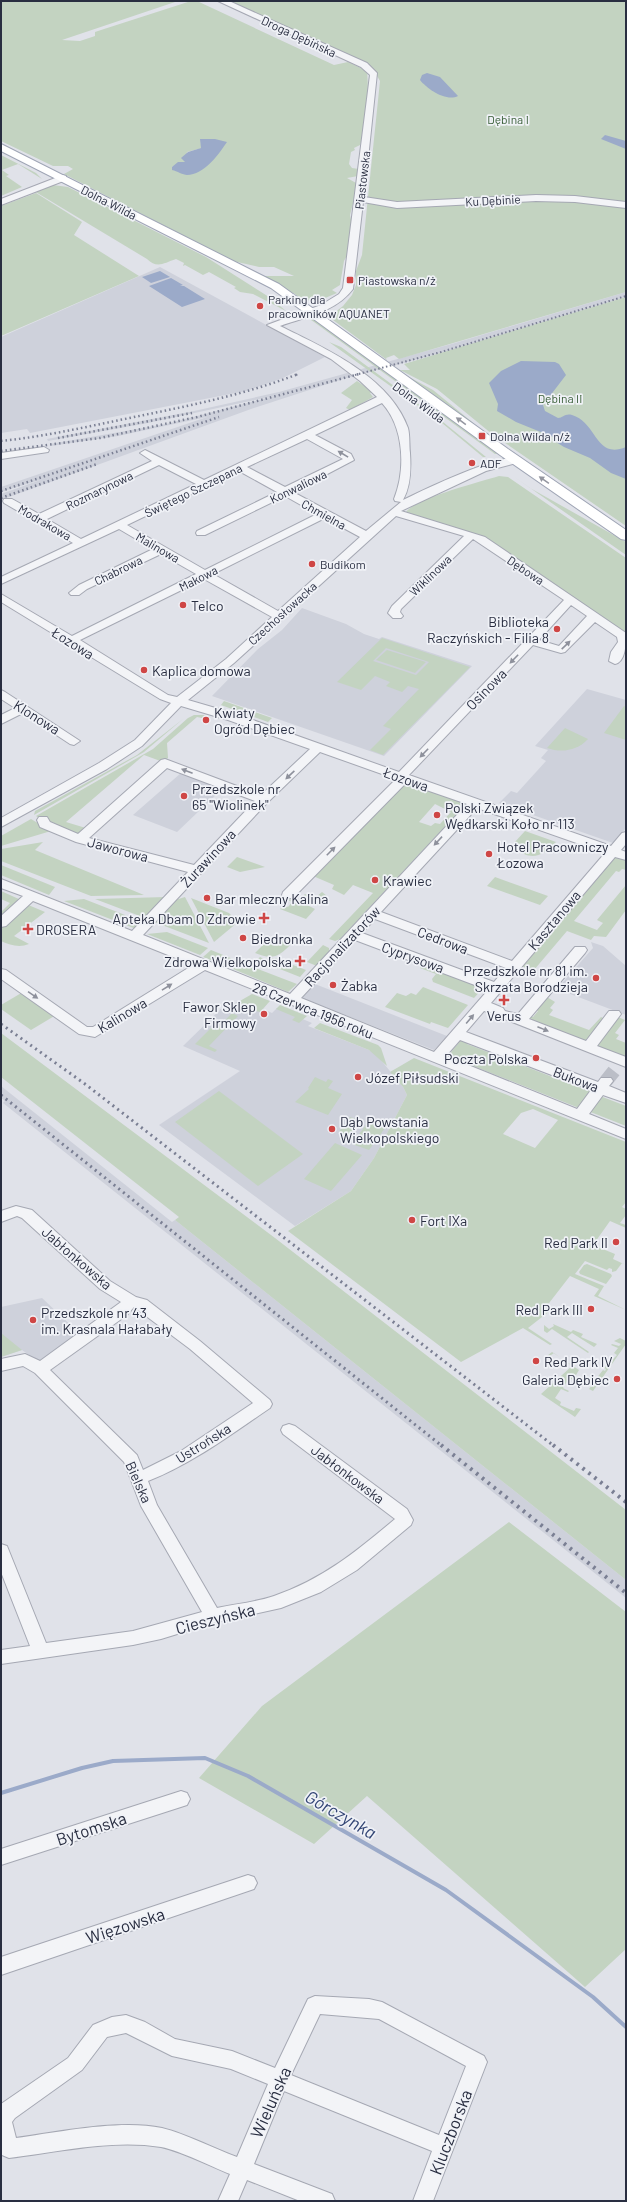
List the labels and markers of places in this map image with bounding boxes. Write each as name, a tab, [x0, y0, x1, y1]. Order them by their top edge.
place label: Piastowska n/ż	[358, 273, 436, 287]
marker: Piastowska n/ż	[345, 275, 355, 285]
place label: Parking dla pracowników AQUANET	[268, 292, 390, 320]
marker: Parking dla pracowników AQUANET	[255, 301, 265, 311]
place label: Dolna Wilda n/ż	[490, 429, 570, 443]
marker: Dolna Wilda n/ż	[477, 431, 487, 441]
place label: ADF	[480, 456, 502, 470]
marker: ADF	[467, 458, 477, 468]
place label: Budikom	[320, 557, 366, 571]
marker: Budikom	[307, 559, 317, 569]
place label: Telco	[191, 597, 224, 614]
marker: Telco	[178, 600, 188, 610]
place label: Biblioteka Raczyńskich - Filia 8	[427, 613, 549, 646]
marker: Biblioteka Raczyńskich - Filia 8	[552, 624, 562, 634]
place label: Kaplica domowa	[152, 662, 251, 679]
marker: Kaplica domowa	[139, 665, 149, 675]
place label: Kwiaty Ogród Dębiec	[214, 704, 295, 737]
marker: Kwiaty Ogród Dębiec	[201, 715, 211, 725]
place label: Przedszkole nr 65 "Wiolinek"	[192, 780, 280, 813]
marker: Przedszkole nr 65 "Wiolinek"	[179, 791, 189, 801]
place label: Polski Związek Wędkarski Koło nr 113	[445, 799, 575, 832]
marker: Polski Związek Wędkarski Koło nr 113	[432, 810, 442, 820]
place label: Hotel Pracowniczy Łozowa	[496, 838, 609, 871]
marker: Hotel Pracowniczy Łozowa	[484, 849, 494, 859]
place label: Krawiec	[383, 872, 432, 889]
marker: Krawiec	[370, 875, 380, 885]
place label: Bar mleczny Kalina	[215, 890, 328, 907]
marker: Bar mleczny Kalina	[202, 893, 212, 903]
place label: Apteka Dbam O Zdrowie	[112, 910, 256, 927]
marker: Apteka Dbam O Zdrowie	[259, 913, 269, 923]
place label: DROSERA	[36, 921, 97, 938]
marker: DROSERA	[23, 924, 33, 934]
place label: Biedronka	[251, 930, 313, 947]
marker: Biedronka	[238, 933, 248, 943]
place label: Zdrowa Wielkopolska	[164, 953, 292, 970]
marker: Zdrowa Wielkopolska	[295, 956, 305, 966]
place label: Przedszkole nr 81 im. Skrzata Borodzieja	[464, 962, 588, 995]
marker: Przedszkole nr 81 im. Skrzata Borodzieja	[591, 973, 601, 983]
place label: Żabka	[341, 977, 378, 994]
marker: Żabka	[328, 980, 338, 990]
marker: Verus	[499, 995, 509, 1005]
place label: Fawor Sklep Firmowy	[182, 998, 257, 1031]
place label: Verus	[487, 1007, 521, 1024]
marker: Fawor Sklep Firmowy	[259, 1009, 269, 1019]
place label: Poczta Polska	[444, 1050, 528, 1067]
marker: Poczta Polska	[531, 1053, 541, 1063]
place label: Józef Piłsudski	[366, 1069, 459, 1086]
marker: Józef Piłsudski	[353, 1072, 363, 1082]
place label: Dąb Powstania Wielkopolskiego	[340, 1113, 439, 1146]
marker: Dąb Powstania Wielkopolskiego	[327, 1124, 337, 1134]
place label: Fort IXa	[420, 1212, 467, 1229]
marker: Fort IXa	[407, 1215, 417, 1225]
place label: Red Park II	[544, 1234, 608, 1251]
marker: Red Park II	[611, 1237, 621, 1247]
place label: Red Park III	[515, 1301, 583, 1318]
place label: Przedszkole nr 43 im. Krasnala Hałabały	[41, 1304, 173, 1337]
marker: Red Park III	[586, 1304, 596, 1314]
marker: Przedszkole nr 43 im. Krasnala Hałabały	[28, 1315, 38, 1325]
place label: Red Park IV	[544, 1353, 613, 1370]
marker: Red Park IV	[531, 1356, 541, 1366]
place label: Galeria Dębiec	[522, 1371, 609, 1388]
marker: Galeria Dębiec	[612, 1374, 622, 1384]

